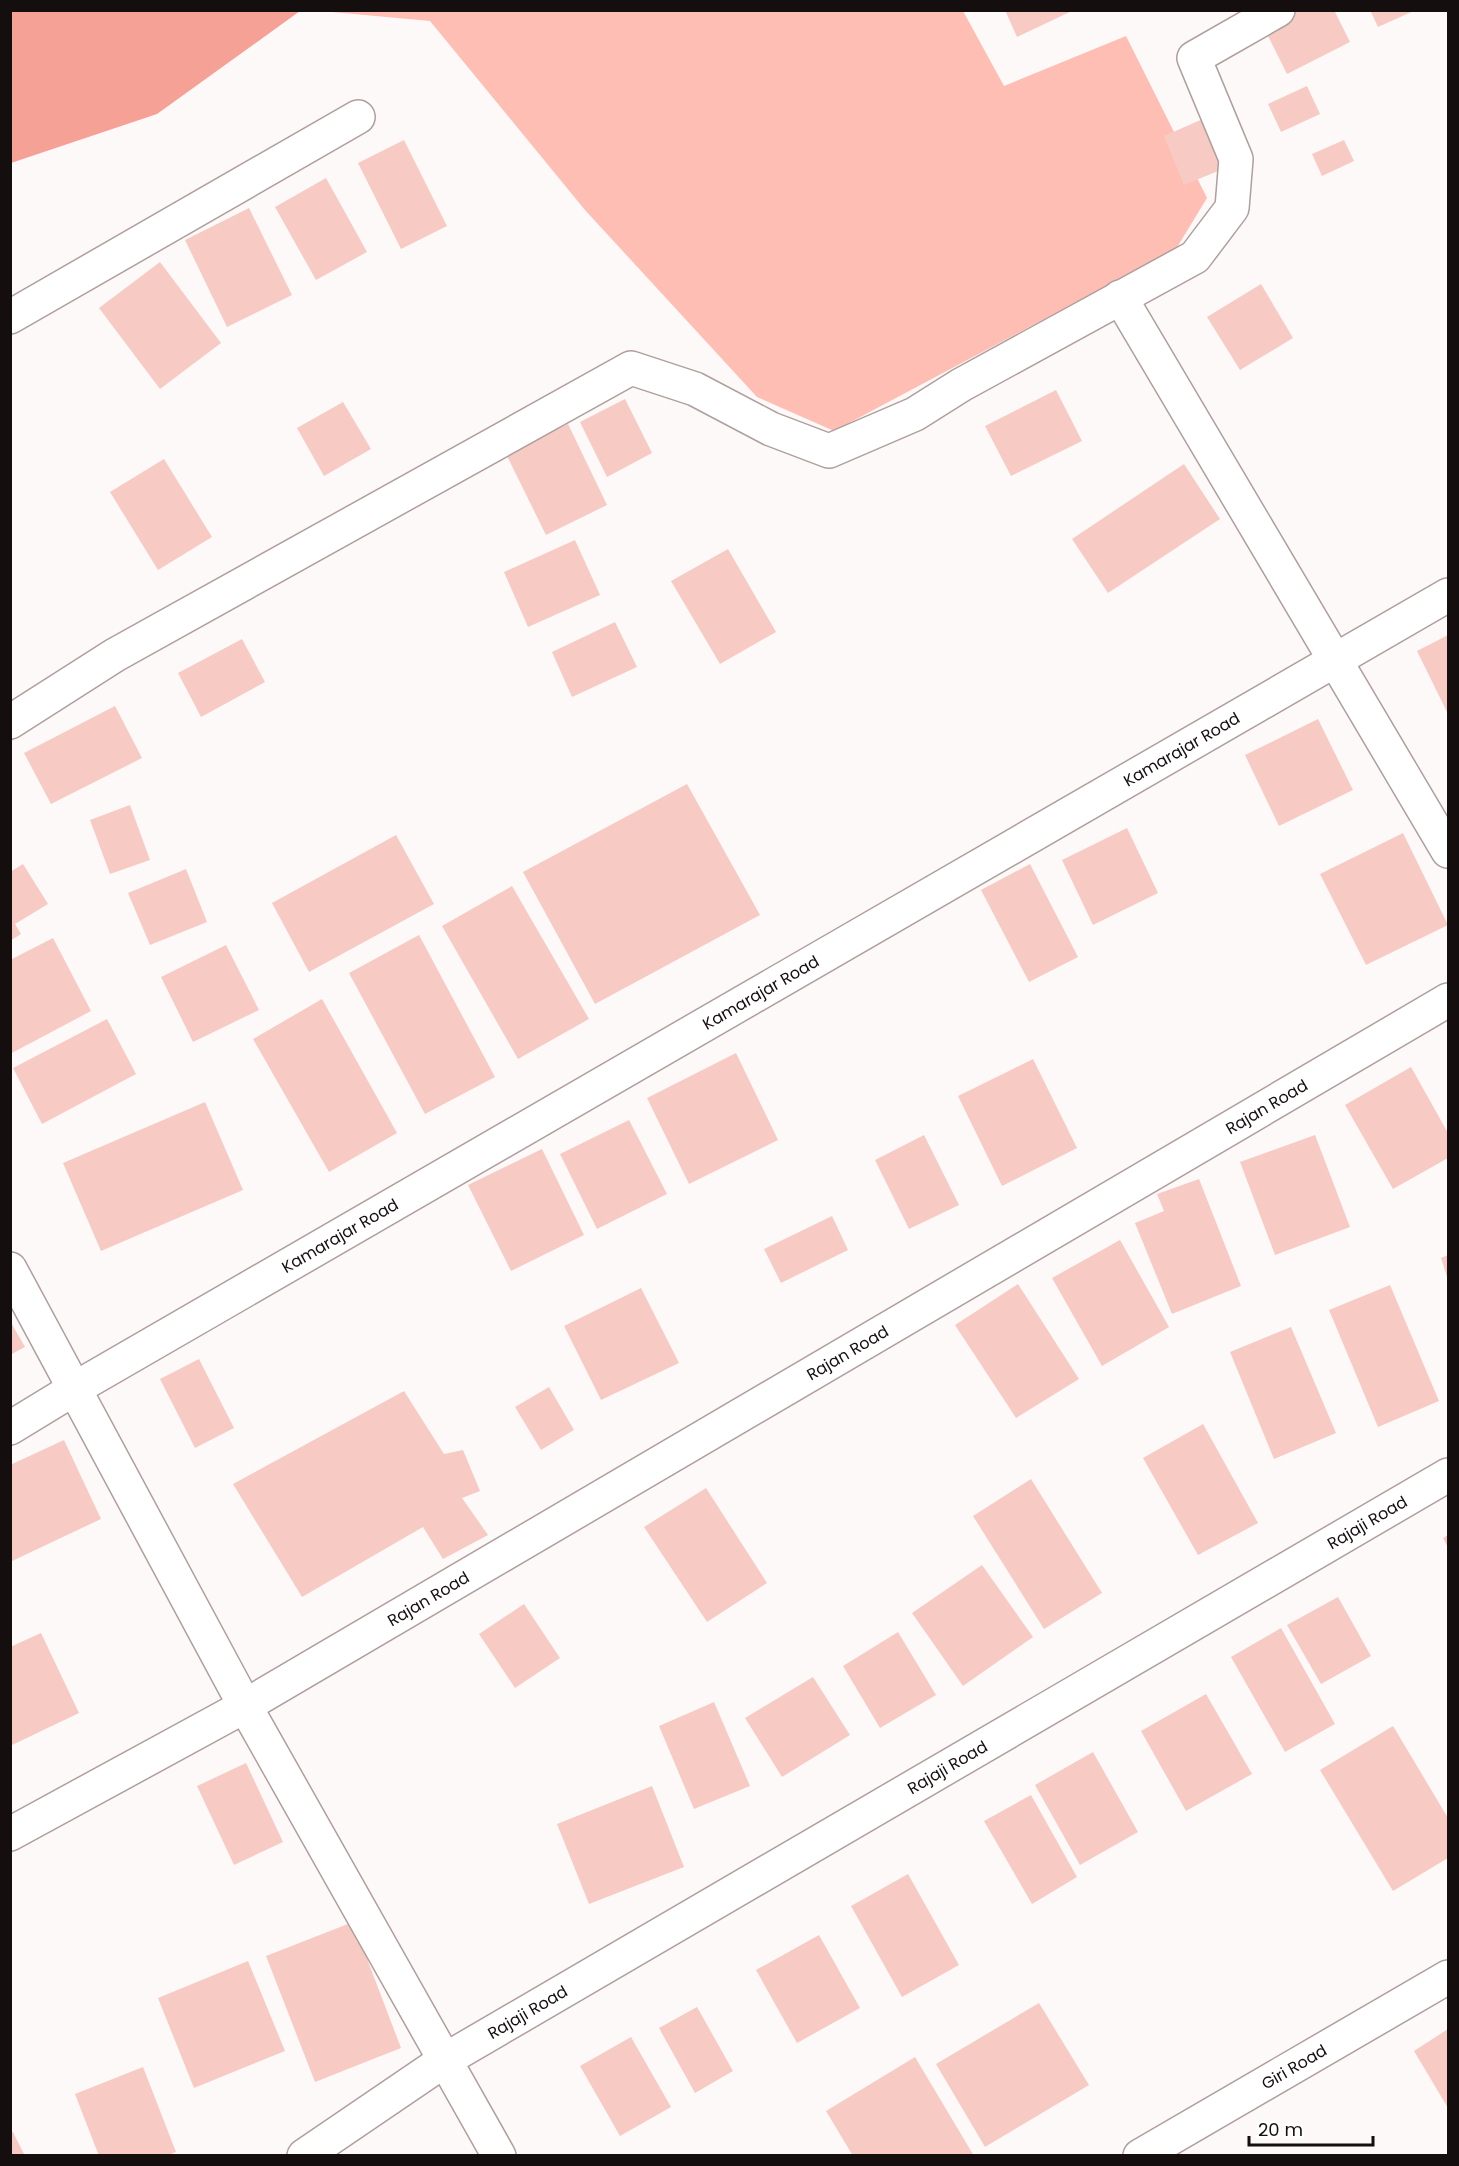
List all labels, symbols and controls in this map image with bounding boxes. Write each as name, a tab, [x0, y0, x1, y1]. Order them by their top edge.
street label: Kamarajar Road	[1119, 707, 1244, 792]
street label: Kamarajar Road	[698, 950, 823, 1035]
street label: Rajan Road	[1221, 1074, 1312, 1140]
street label: Kamarajar Road	[278, 1193, 403, 1279]
street label: Rajan Road	[802, 1320, 893, 1386]
street label: Rajaji Road	[1323, 1490, 1412, 1555]
street label: Rajan Road	[383, 1566, 474, 1632]
street label: Rajaji Road	[903, 1735, 992, 1800]
street label: Rajaji Road	[483, 1980, 572, 2045]
street label: Giri Road	[1257, 2039, 1331, 2095]
scale bar	[1249, 2109, 1374, 2147]
text: 20 m	[1258, 2117, 1303, 2142]

